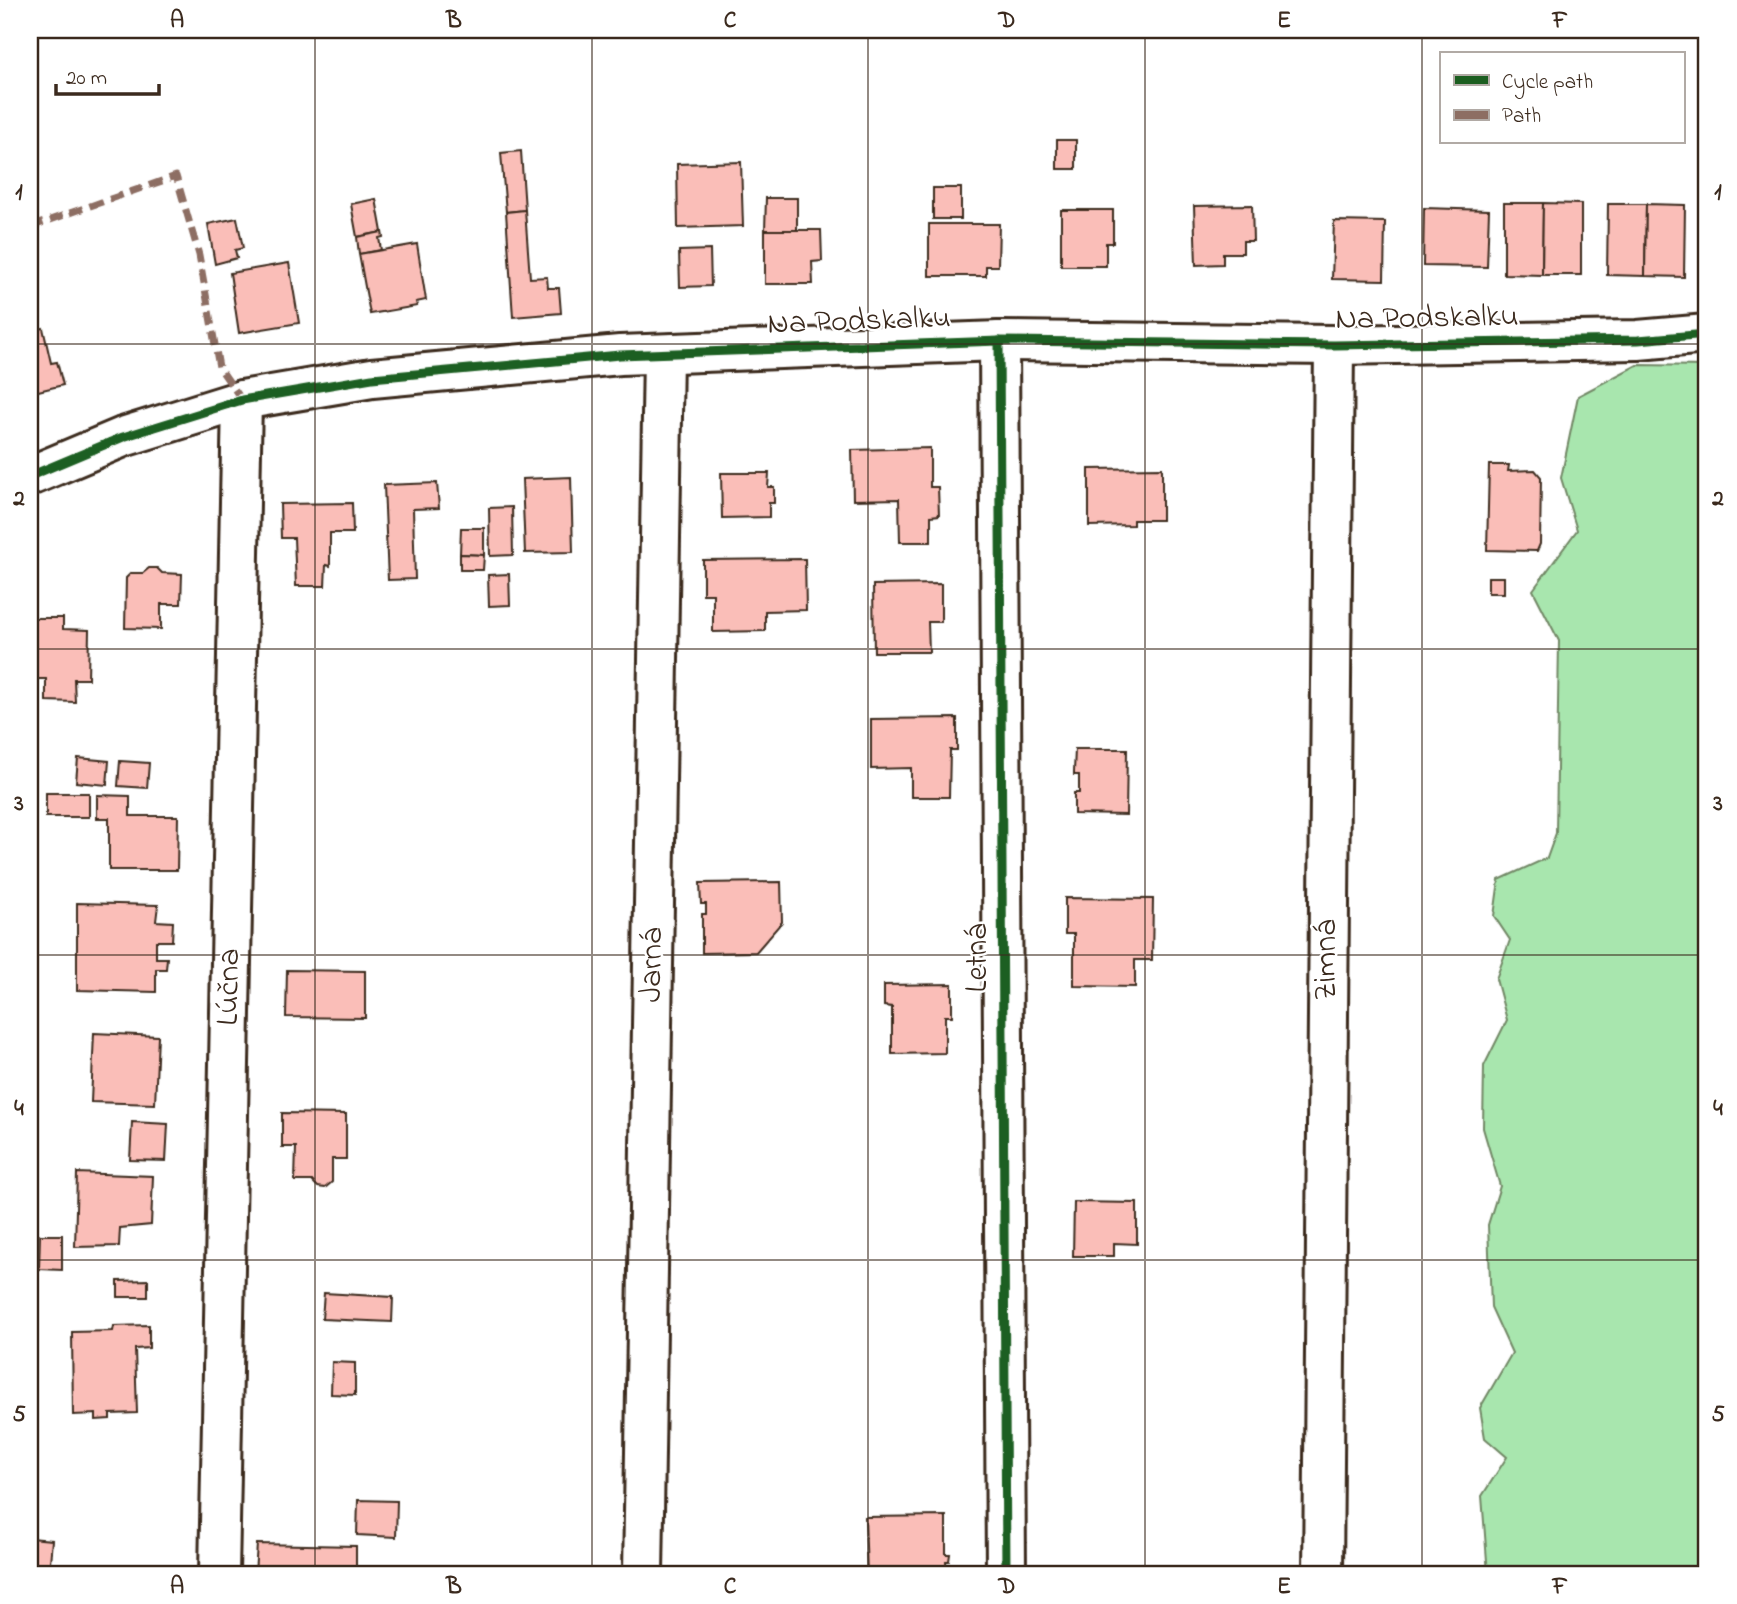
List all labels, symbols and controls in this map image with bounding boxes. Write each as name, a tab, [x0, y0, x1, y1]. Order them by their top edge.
text: A	[170, 5, 184, 38]
text: B	[445, 5, 462, 38]
text: C	[724, 5, 737, 38]
text: D	[998, 5, 1015, 38]
text: E	[1277, 5, 1291, 38]
text: F	[1552, 5, 1568, 38]
scale bar	[56, 52, 159, 96]
legend	[1440, 52, 1684, 144]
text: 20 m	[66, 64, 107, 94]
text: Cycle path	[1502, 68, 1593, 100]
text: Path	[1502, 102, 1541, 132]
text: 1	[15, 177, 23, 210]
text: 1	[1714, 177, 1722, 210]
street label: Na Podskalku	[1335, 294, 1519, 344]
street label: Na Podskalku	[767, 295, 951, 349]
text: 2	[12, 483, 25, 516]
text: 2	[1711, 483, 1724, 516]
text: 3	[13, 788, 24, 821]
text: 3	[1712, 788, 1723, 821]
street label: Zimná	[1304, 920, 1351, 1000]
street label: Letná	[955, 924, 1002, 992]
street label: Jarná	[629, 927, 677, 1003]
street label: Lúčna	[206, 948, 254, 1026]
text: 4	[14, 1093, 24, 1126]
text: 4	[1713, 1093, 1723, 1126]
text: 5	[12, 1399, 26, 1432]
text: 5	[1711, 1399, 1725, 1432]
text: A	[170, 1571, 184, 1604]
text: B	[445, 1571, 462, 1604]
text: C	[724, 1571, 737, 1604]
text: D	[998, 1571, 1015, 1604]
text: E	[1277, 1571, 1291, 1604]
text: F	[1552, 1571, 1568, 1604]

